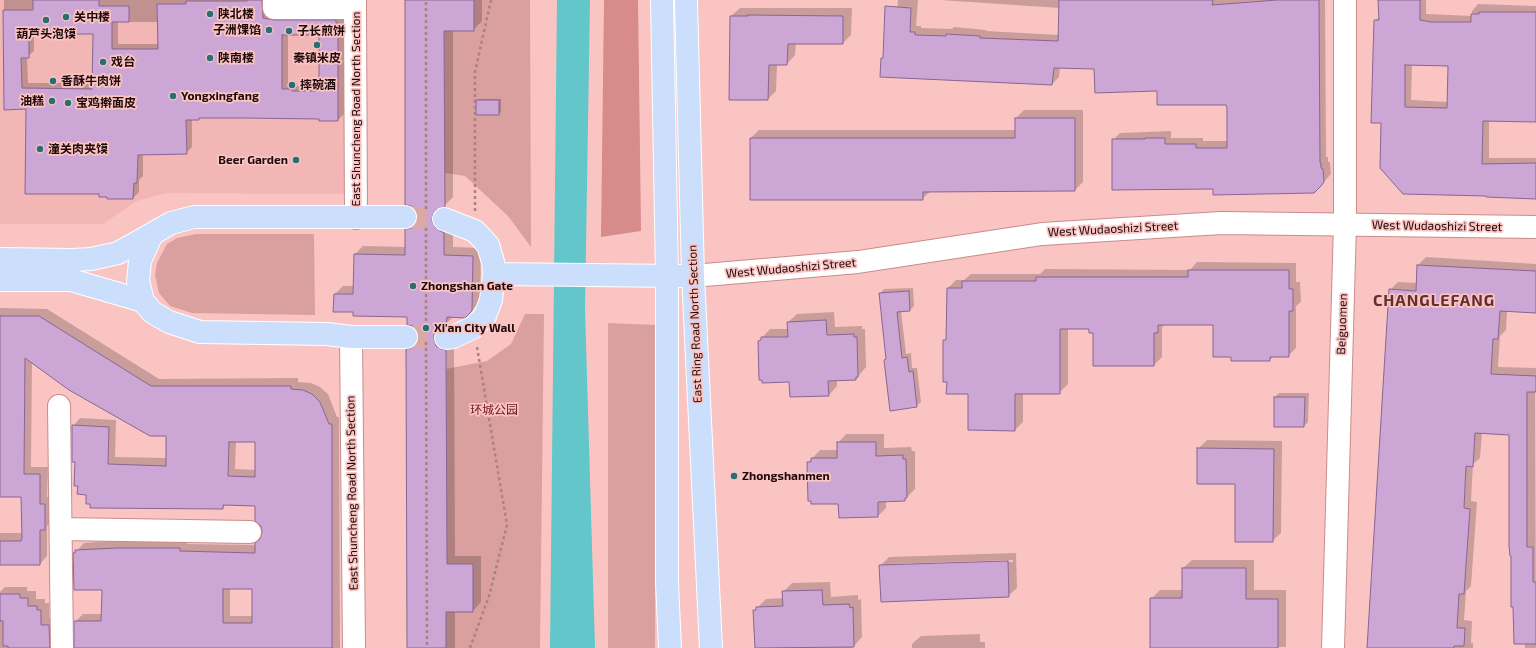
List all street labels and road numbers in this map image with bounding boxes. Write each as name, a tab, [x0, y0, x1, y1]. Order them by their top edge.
street label: East Shuncheng Road North Section	[349, 12, 363, 206]
street label: West Wudaoshizi Street	[1047, 218, 1179, 240]
street label: West Wudaoshizi Street	[1372, 218, 1502, 234]
street label: East Ring Road North Section	[685, 245, 705, 403]
street label: West Wudaoshizi Street	[725, 255, 857, 281]
street label: Beiguomen	[1334, 293, 1350, 355]
street label: East Shuncheng Road North Section	[343, 395, 361, 591]

